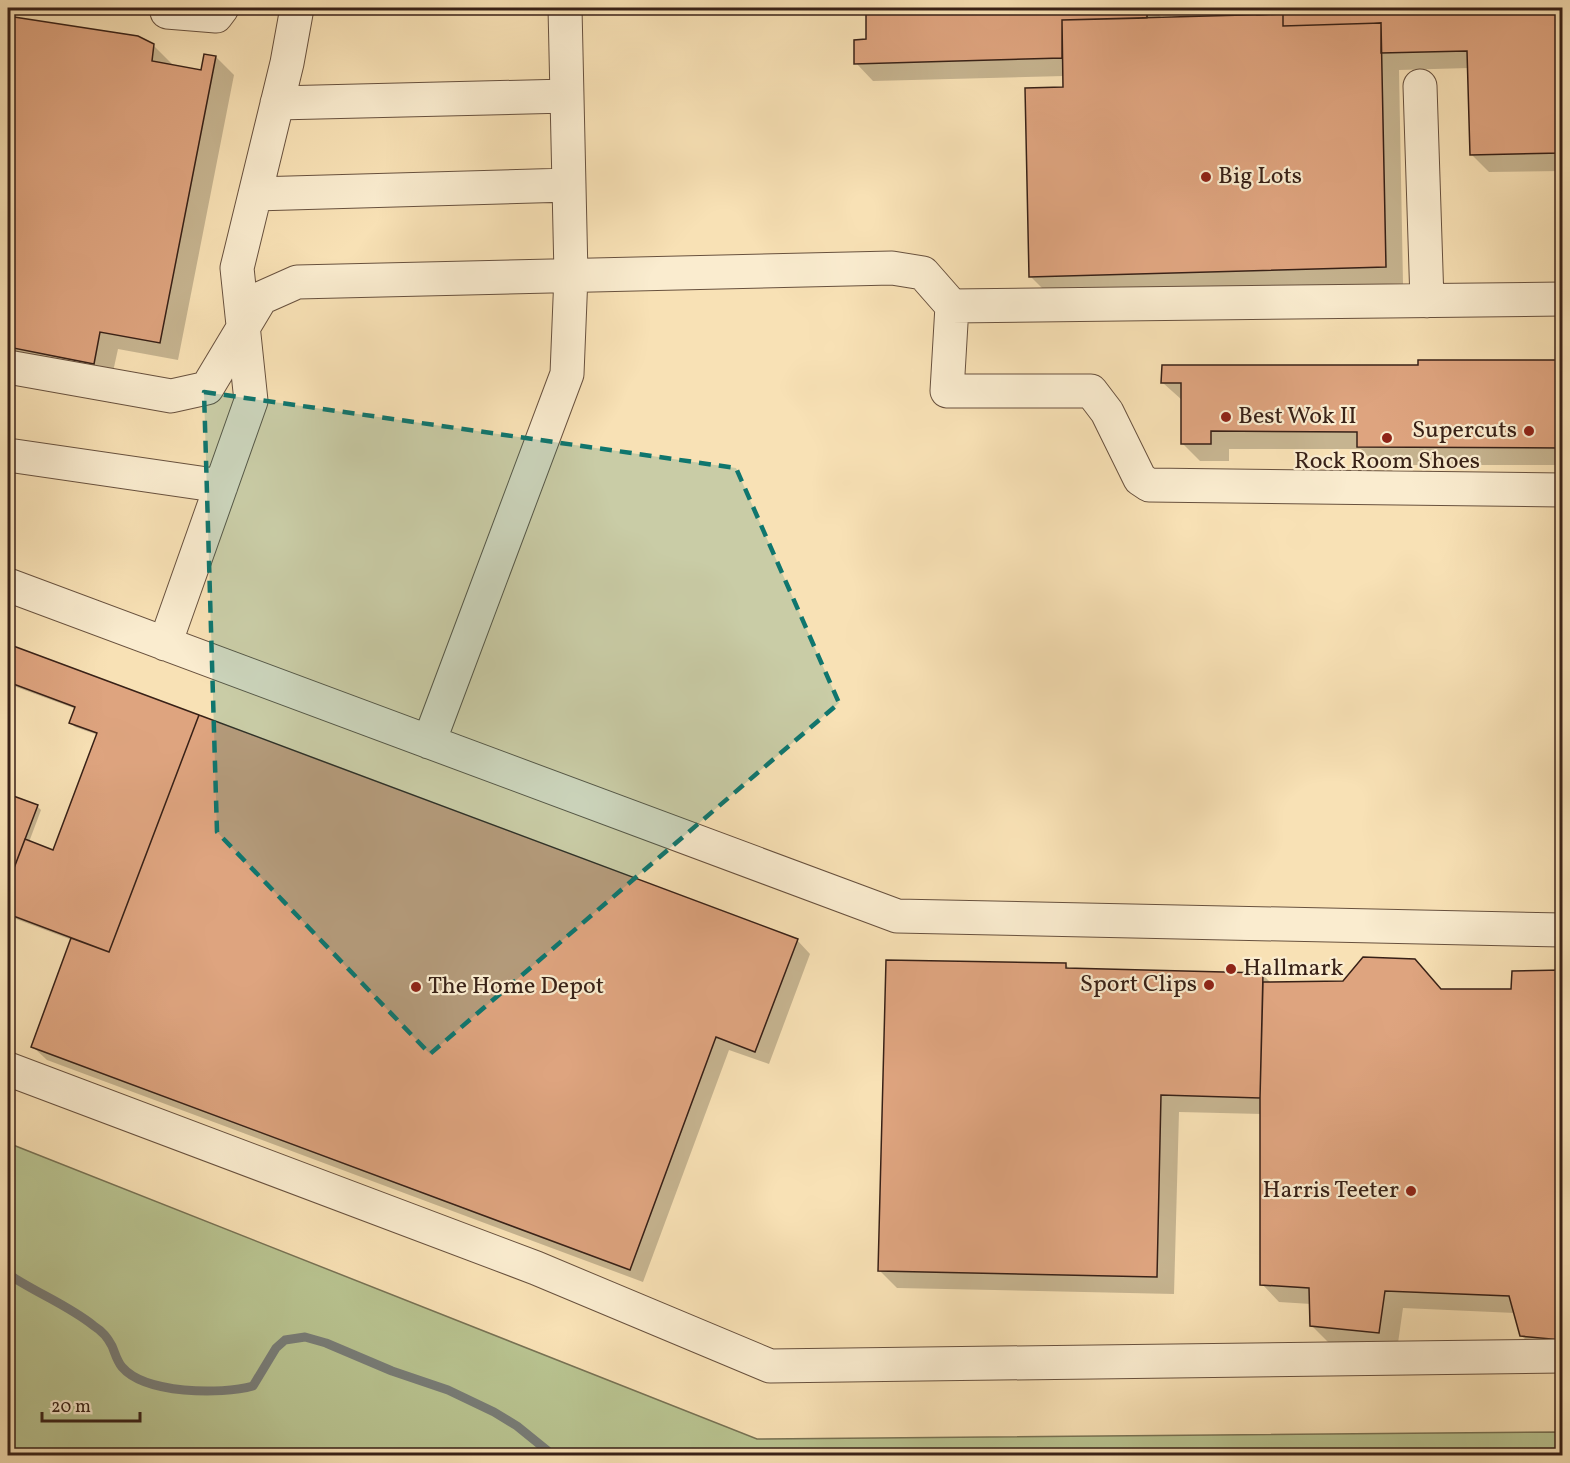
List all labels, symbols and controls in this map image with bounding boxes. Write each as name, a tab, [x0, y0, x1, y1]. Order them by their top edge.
place label: Big Lots	[1218, 160, 1302, 194]
marker: Big Lots	[1199, 170, 1213, 184]
place label: Best Wok II	[1238, 400, 1357, 434]
marker: Best Wok II	[1219, 410, 1233, 424]
place label: Supercuts	[1412, 414, 1517, 448]
marker: Supercuts	[1522, 424, 1536, 438]
marker: Rock Room Shoes	[1380, 431, 1394, 445]
place label: Rock Room Shoes	[1294, 445, 1480, 479]
place label: Hallmark	[1243, 952, 1344, 986]
marker: Hallmark	[1224, 962, 1238, 976]
place label: Sport Clips	[1080, 968, 1197, 1002]
place label: The Home Depot	[428, 970, 604, 1004]
marker: Sport Clips	[1202, 978, 1216, 992]
marker: The Home Depot	[409, 980, 423, 994]
place label: Harris Teeter	[1263, 1174, 1399, 1208]
marker: Harris Teeter	[1404, 1184, 1418, 1198]
scale bar	[42, 1385, 140, 1423]
text: 20 m	[51, 1395, 91, 1420]

